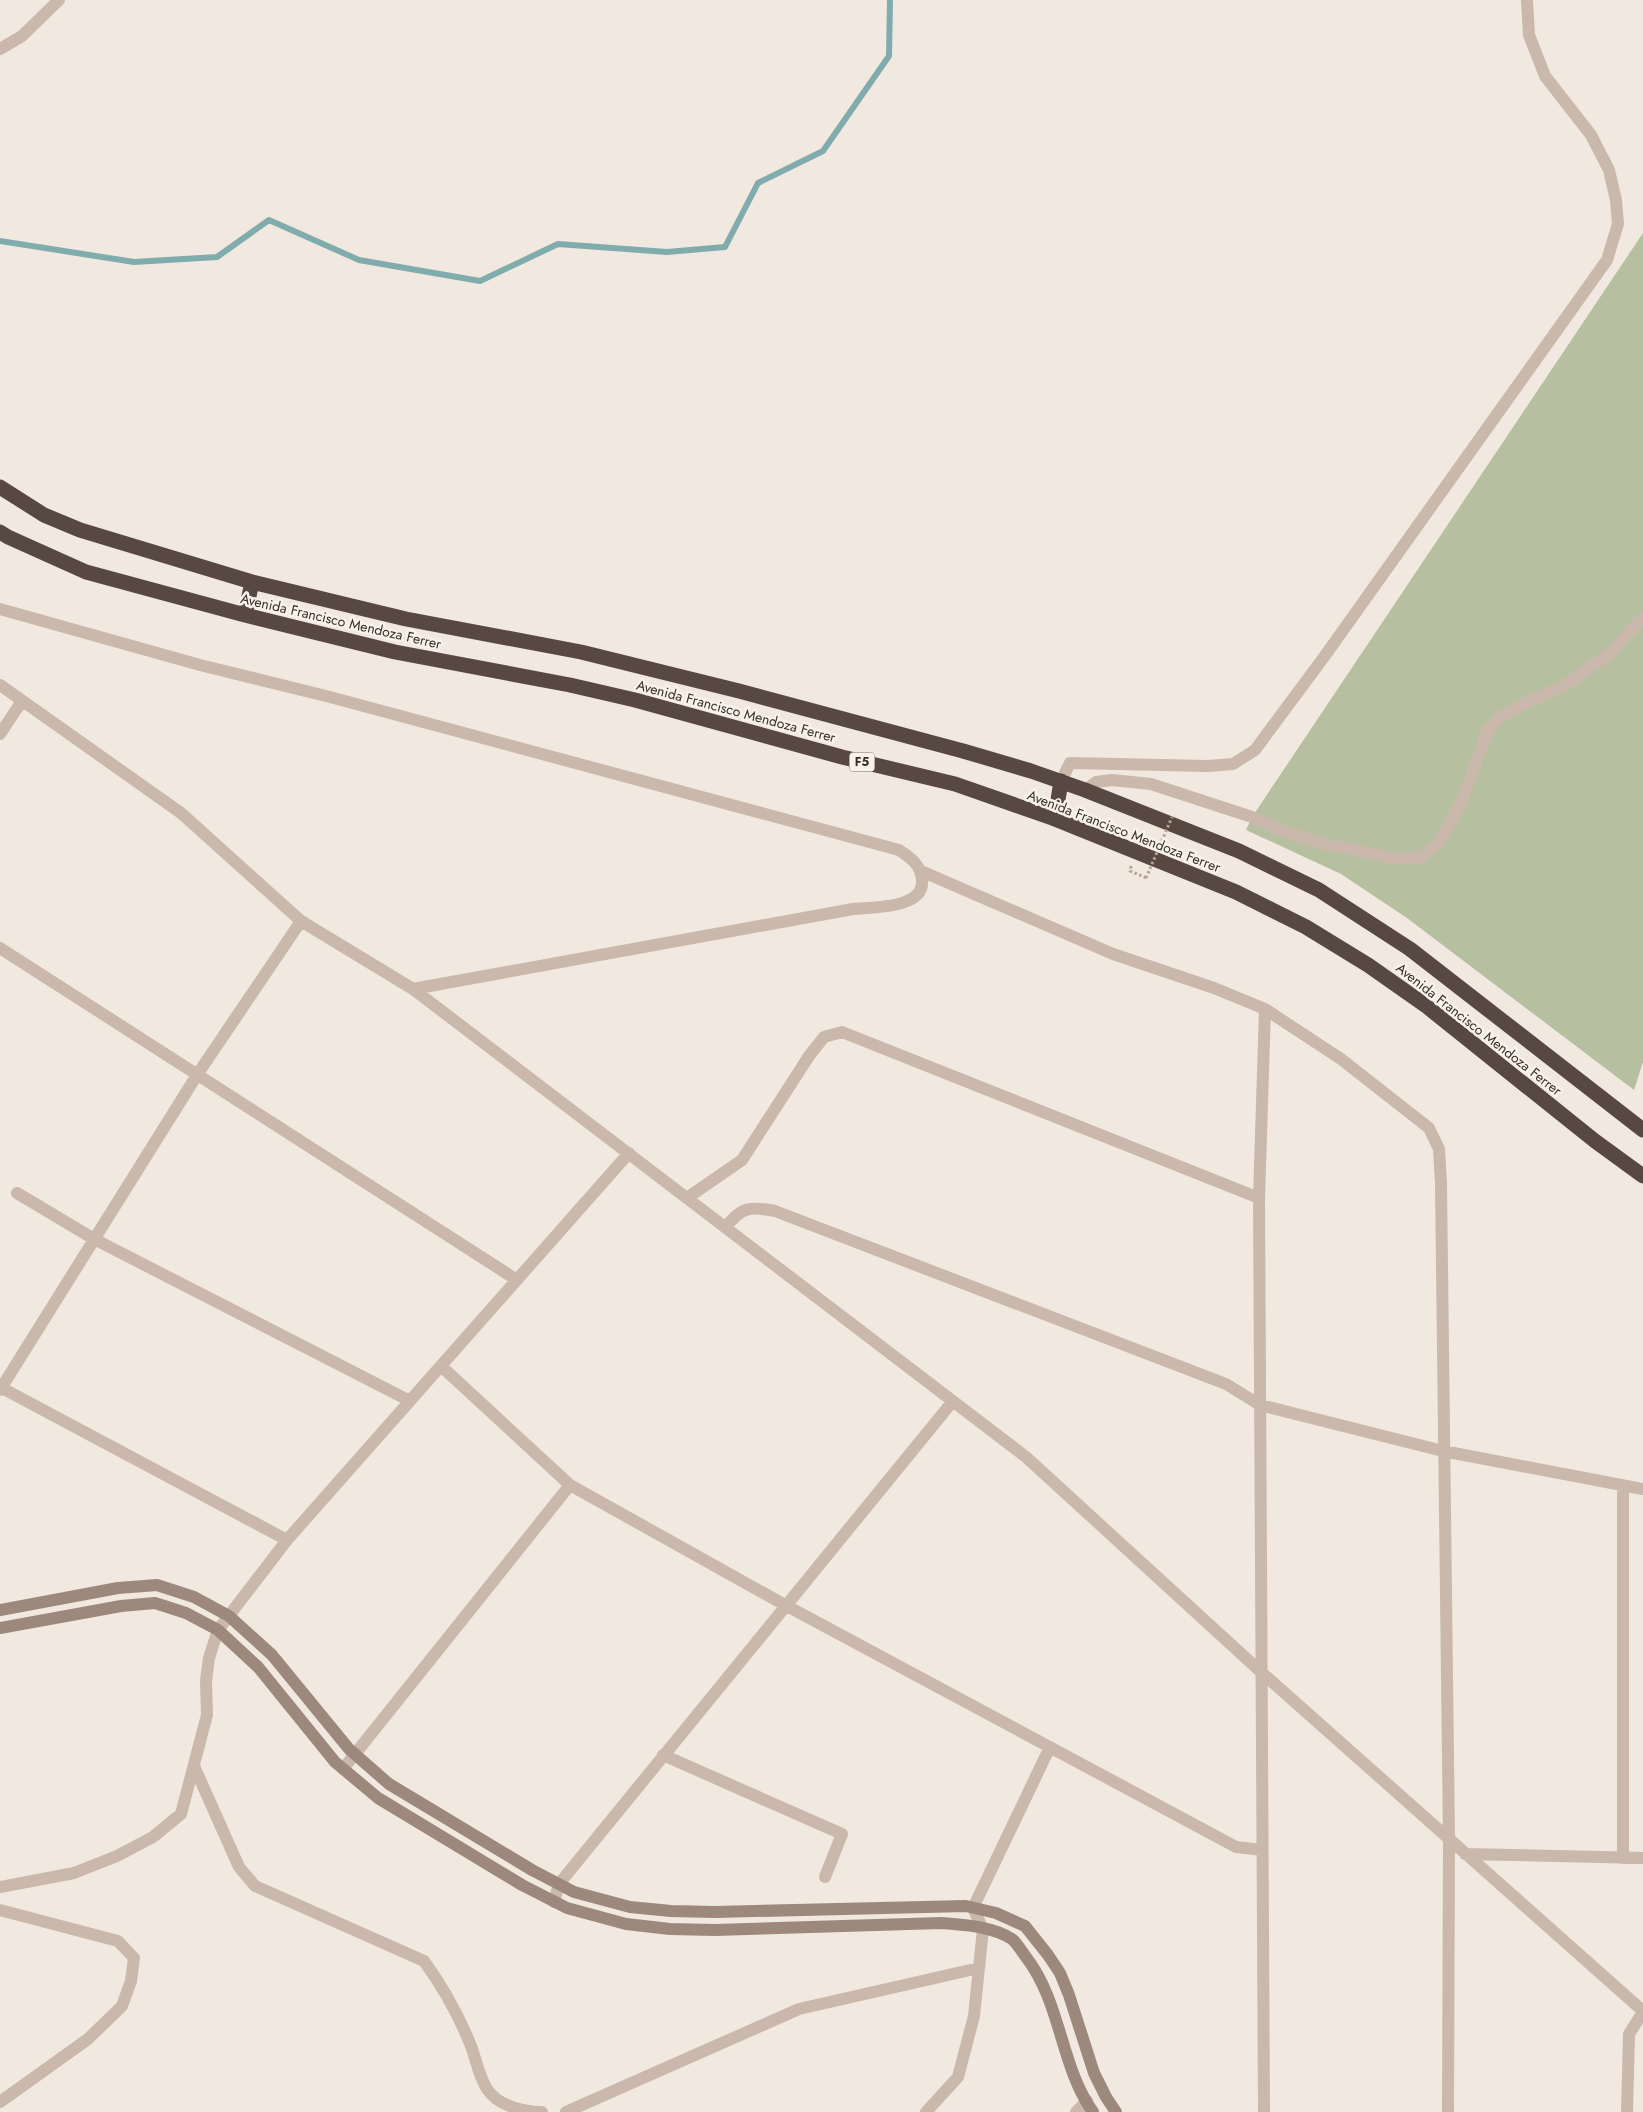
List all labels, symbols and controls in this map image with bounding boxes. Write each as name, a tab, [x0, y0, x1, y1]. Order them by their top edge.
street label: Avenida Francisco Mendoza Ferrer	[239, 588, 444, 654]
street label: Avenida Francisco Mendoza Ferrer	[634, 675, 838, 747]
road number: F5	[850, 752, 874, 772]
street label: Avenida Francisco Mendoza Ferrer	[1024, 785, 1224, 877]
street label: Avenida Francisco Mendoza Ferrer	[1392, 958, 1566, 1100]

